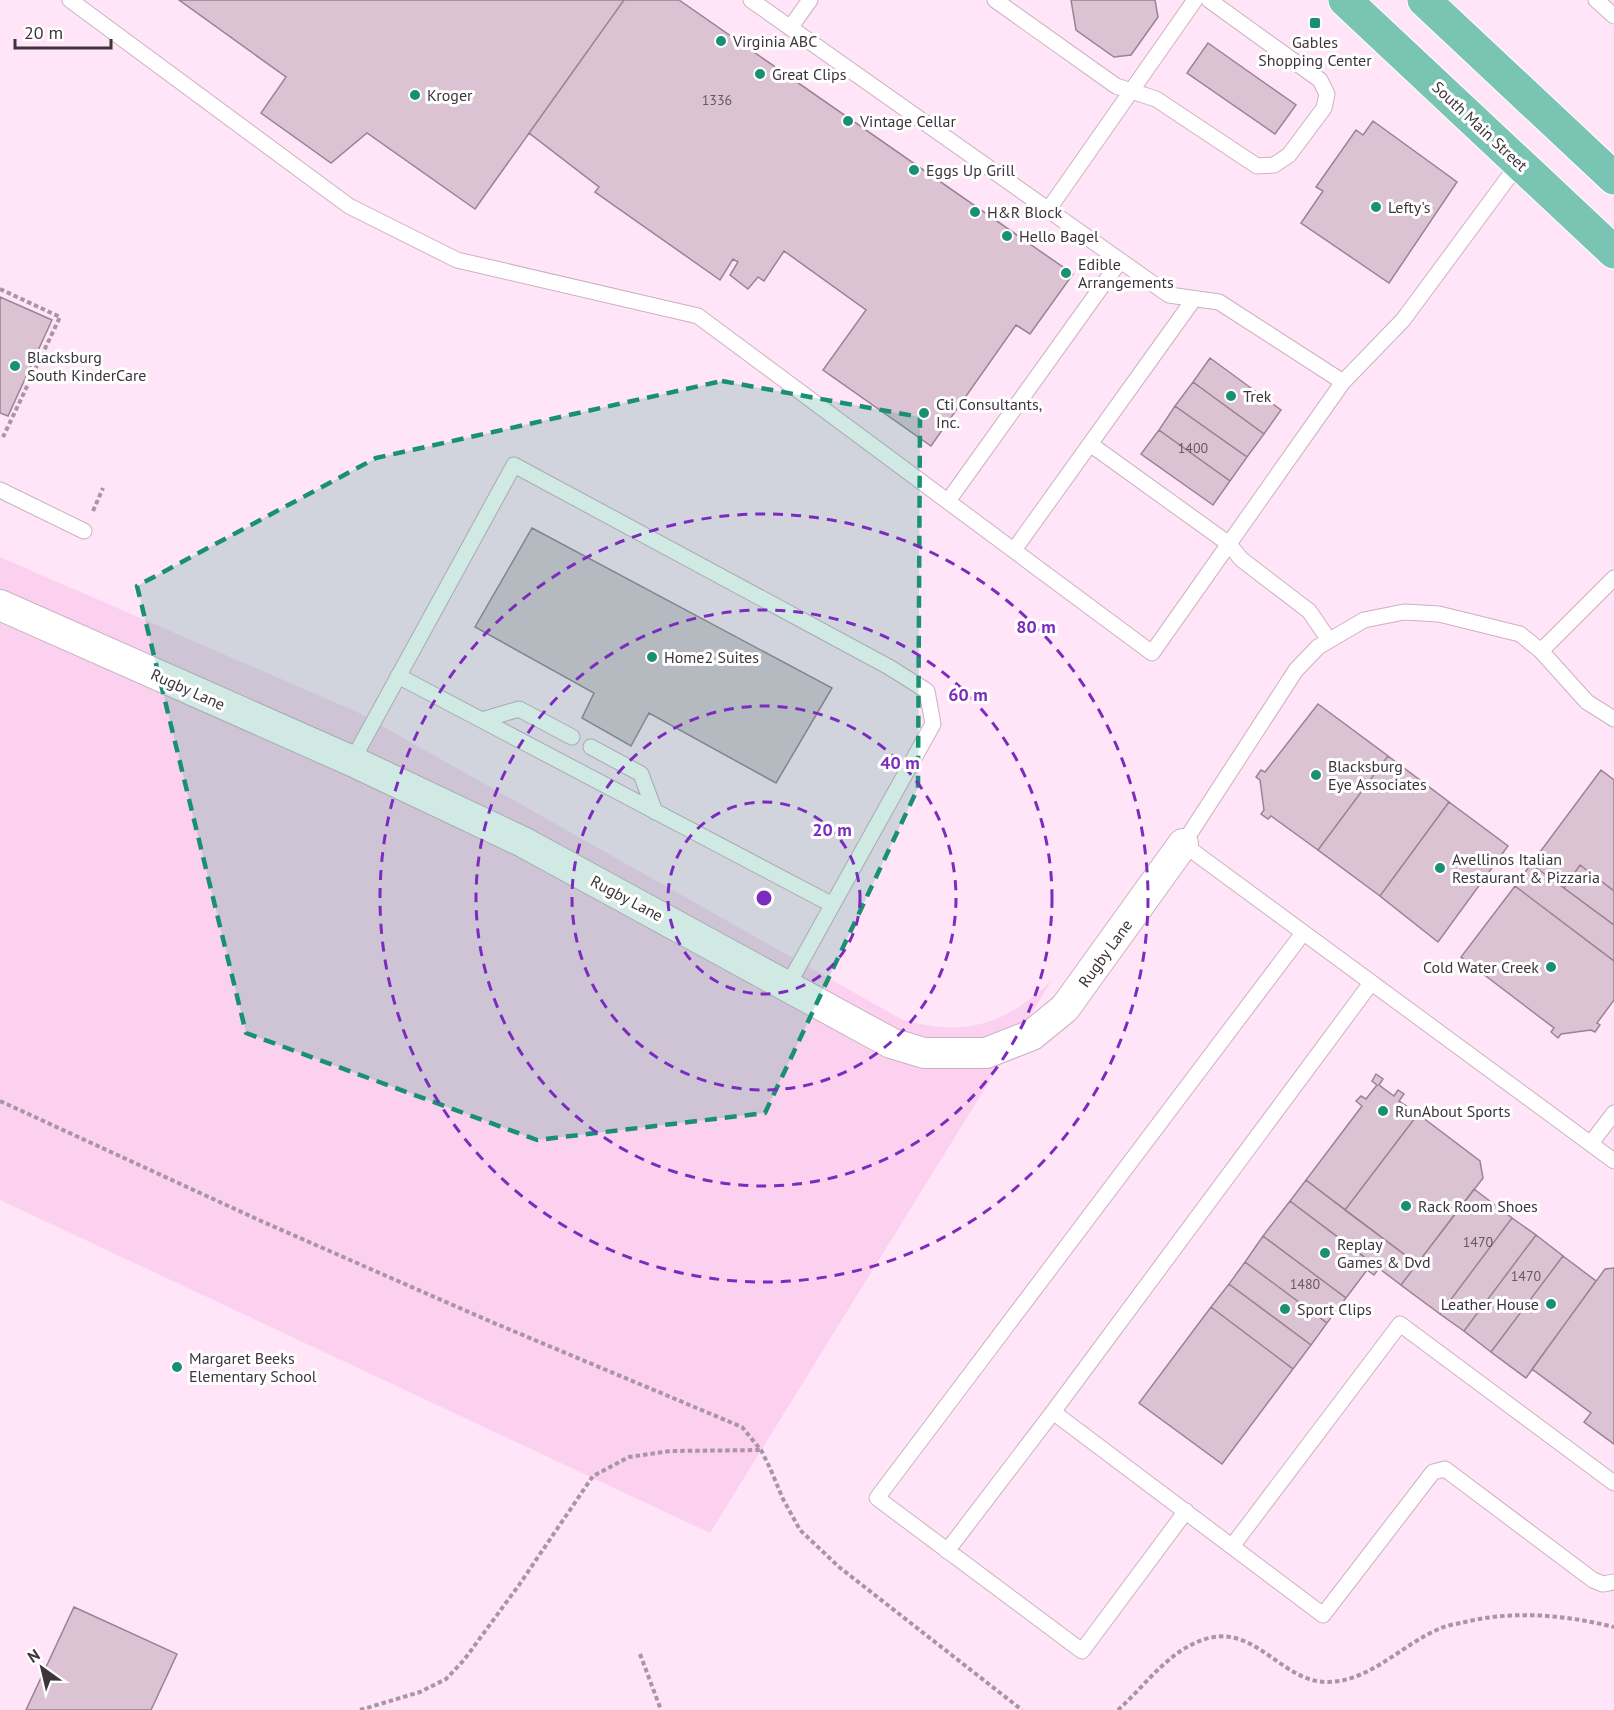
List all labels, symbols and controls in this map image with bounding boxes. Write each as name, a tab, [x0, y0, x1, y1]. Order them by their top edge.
scale bar	[15, 12, 111, 50]
marker: Gables Shopping Center	[1308, 16, 1322, 30]
text: 20 m	[24, 21, 63, 44]
place label: Virginia ABC	[732, 31, 817, 51]
place label: Gables Shopping Center	[1258, 32, 1372, 70]
marker: Virginia ABC	[714, 34, 728, 48]
place label: Great Clips	[772, 64, 847, 84]
marker: Great Clips	[753, 67, 767, 81]
street label: South Main Street	[1428, 77, 1532, 176]
place label: Kroger	[427, 85, 473, 105]
marker: Kroger	[408, 88, 422, 102]
house number: 1336	[702, 91, 732, 109]
place label: Vintage Cellar	[859, 111, 956, 131]
marker: Vintage Cellar	[841, 114, 855, 128]
place label: Eggs Up Grill	[926, 160, 1015, 180]
marker: Eggs Up Grill	[907, 163, 921, 177]
place label: Lefty's	[1388, 197, 1431, 217]
marker: Lefty's	[1369, 200, 1383, 214]
place label: H&R Block	[987, 202, 1062, 222]
marker: H&R Block	[968, 205, 982, 219]
place label: Hello Bagel	[1019, 226, 1099, 246]
marker: Hello Bagel	[1000, 229, 1014, 243]
place label: Edible Arrangements	[1078, 254, 1174, 292]
marker: Edible Arrangements	[1059, 266, 1073, 280]
place label: Blacksburg South KinderCare	[27, 347, 147, 385]
marker: Blacksburg South KinderCare	[8, 359, 22, 373]
place label: Trek	[1243, 386, 1272, 406]
marker: Trek	[1224, 389, 1238, 403]
place label: Cti Consultants, Inc.	[936, 394, 1042, 432]
marker: Cti Consultants, Inc.	[917, 406, 931, 420]
house number: 1400	[1178, 439, 1209, 457]
text: 80 m	[1016, 615, 1056, 638]
place label: Home2 Suites	[664, 647, 759, 667]
marker: Home2 Suites	[645, 650, 659, 664]
street label: Rugby Lane	[148, 664, 228, 714]
text: 60 m	[948, 683, 988, 706]
text: 40 m	[880, 751, 920, 774]
place label: Blacksburg Eye Associates	[1328, 756, 1427, 794]
marker: Blacksburg Eye Associates	[1309, 768, 1323, 782]
text: 20 m	[812, 818, 852, 841]
place label: Avellinos Italian Restaurant & Pizzaria	[1452, 849, 1600, 887]
marker: Avellinos Italian Restaurant & Pizzaria	[1433, 861, 1447, 875]
street label: Rugby Lane	[587, 871, 667, 925]
centre of rings	[754, 888, 774, 908]
street label: Rugby Lane	[1074, 915, 1136, 991]
place label: Cold Water Creek	[1423, 957, 1539, 977]
marker: Cold Water Creek	[1544, 960, 1558, 974]
place label: RunAbout Sports	[1395, 1101, 1511, 1121]
marker: RunAbout Sports	[1376, 1104, 1390, 1118]
place label: Rack Room Shoes	[1418, 1196, 1538, 1216]
marker: Rack Room Shoes	[1399, 1199, 1413, 1213]
house number: 1470	[1463, 1233, 1494, 1251]
place label: Replay Games & Dvd	[1337, 1234, 1431, 1272]
marker: Replay Games & Dvd	[1318, 1246, 1332, 1260]
house number: 1470	[1511, 1267, 1542, 1285]
house number: 1480	[1290, 1275, 1321, 1293]
place label: Leather House	[1441, 1294, 1539, 1314]
marker: Leather House	[1544, 1297, 1558, 1311]
place label: Sport Clips	[1297, 1299, 1372, 1319]
marker: Sport Clips	[1278, 1302, 1292, 1316]
place label: Margaret Beeks Elementary School	[189, 1348, 317, 1386]
marker: Margaret Beeks Elementary School	[170, 1360, 184, 1374]
north arrow	[12, 1638, 72, 1698]
text: N	[24, 1644, 44, 1667]

